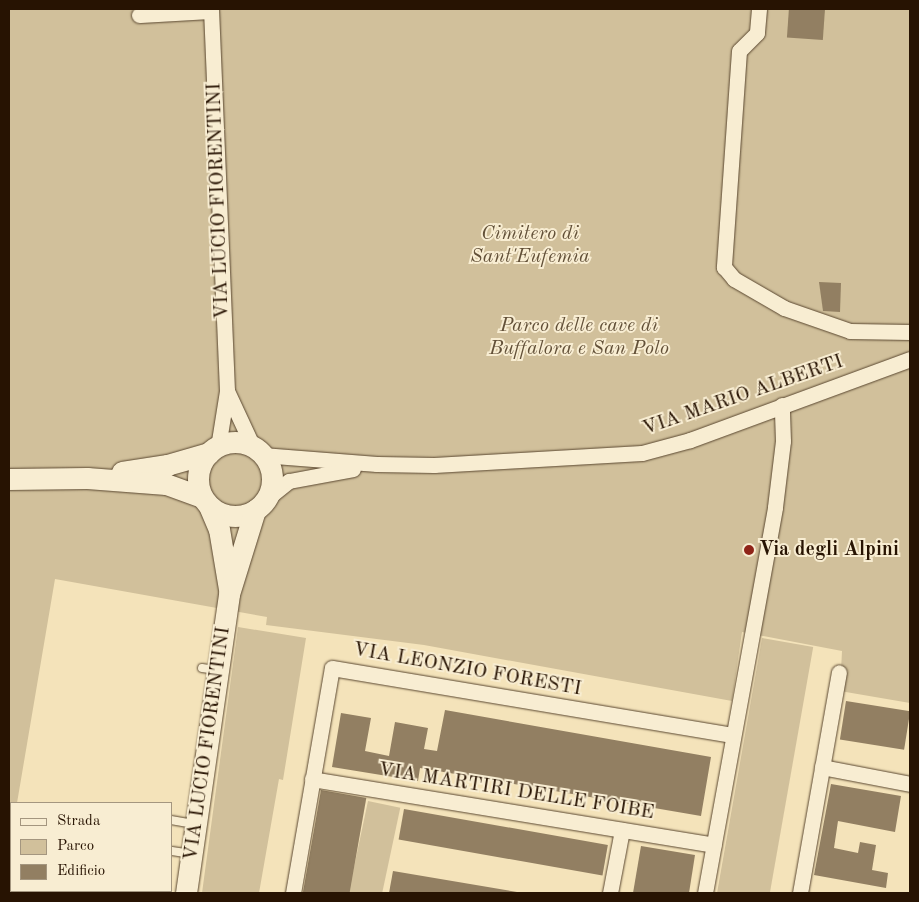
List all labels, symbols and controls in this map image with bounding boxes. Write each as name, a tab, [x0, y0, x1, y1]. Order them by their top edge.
street label: VIA LUCIO FIORENTINI	[203, 82, 235, 320]
park label: Cimitero di Sant'Eufemia	[470, 223, 590, 270]
park label: Parco delle cave di Buffalora e San Polo	[489, 315, 669, 362]
street label: VIA MARIO ALBERTI	[639, 350, 847, 442]
place label: Via degli Alpini	[759, 538, 899, 562]
marker: Via degli Alpini	[743, 544, 755, 556]
street label: VIA LUCIO FIORENTINI	[180, 625, 236, 863]
street label: VIA LEONZIO FORESTI	[351, 638, 583, 702]
street label: VIA MARTIRI DELLE FOIBE	[376, 758, 656, 826]
legend	[10, 802, 172, 892]
text: Strada	[57, 814, 100, 829]
text: Parco	[57, 839, 94, 854]
text: Edificio	[57, 864, 105, 879]

